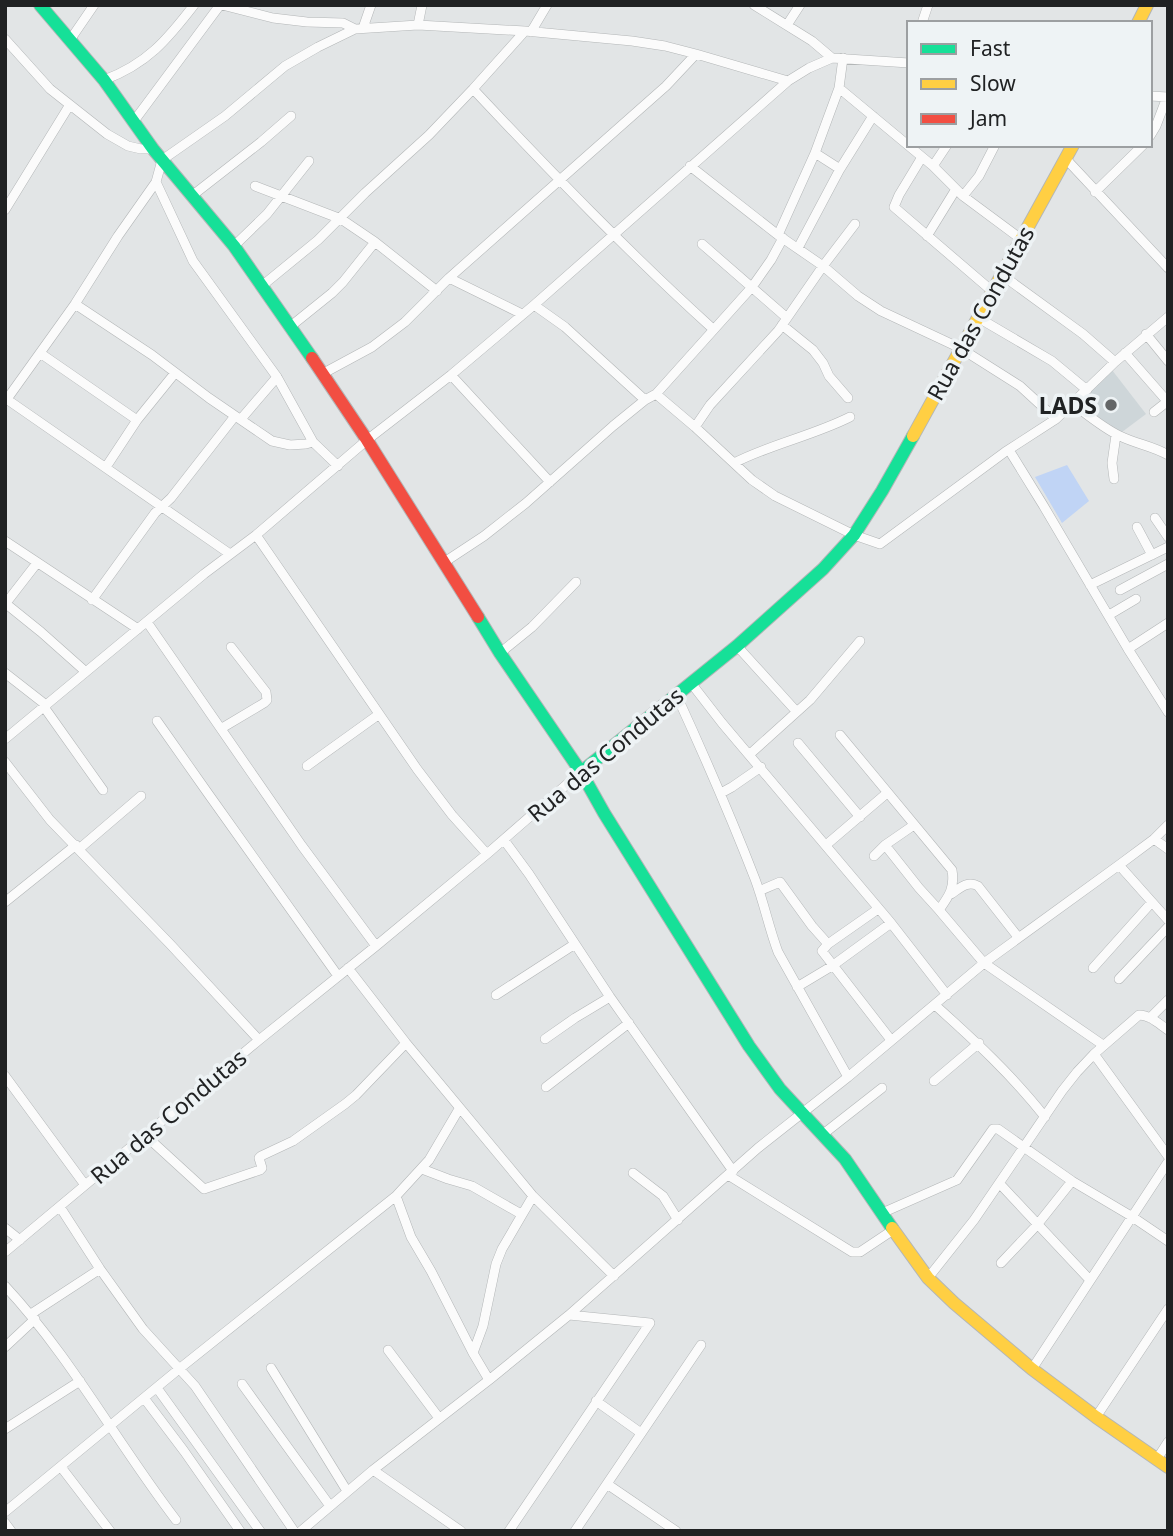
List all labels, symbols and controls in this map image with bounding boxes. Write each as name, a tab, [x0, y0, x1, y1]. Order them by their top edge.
legend	[907, 21, 1152, 147]
text: Fast	[970, 34, 1011, 62]
text: Slow	[970, 69, 1016, 97]
text: Jam	[968, 104, 1007, 132]
street label: Rua das Condutas	[919, 220, 1041, 406]
place label: LADS	[1039, 389, 1097, 421]
marker: LADS	[1103, 397, 1119, 413]
street label: Rua das Condutas	[520, 679, 690, 829]
street label: Rua das Condutas	[83, 1041, 253, 1191]

